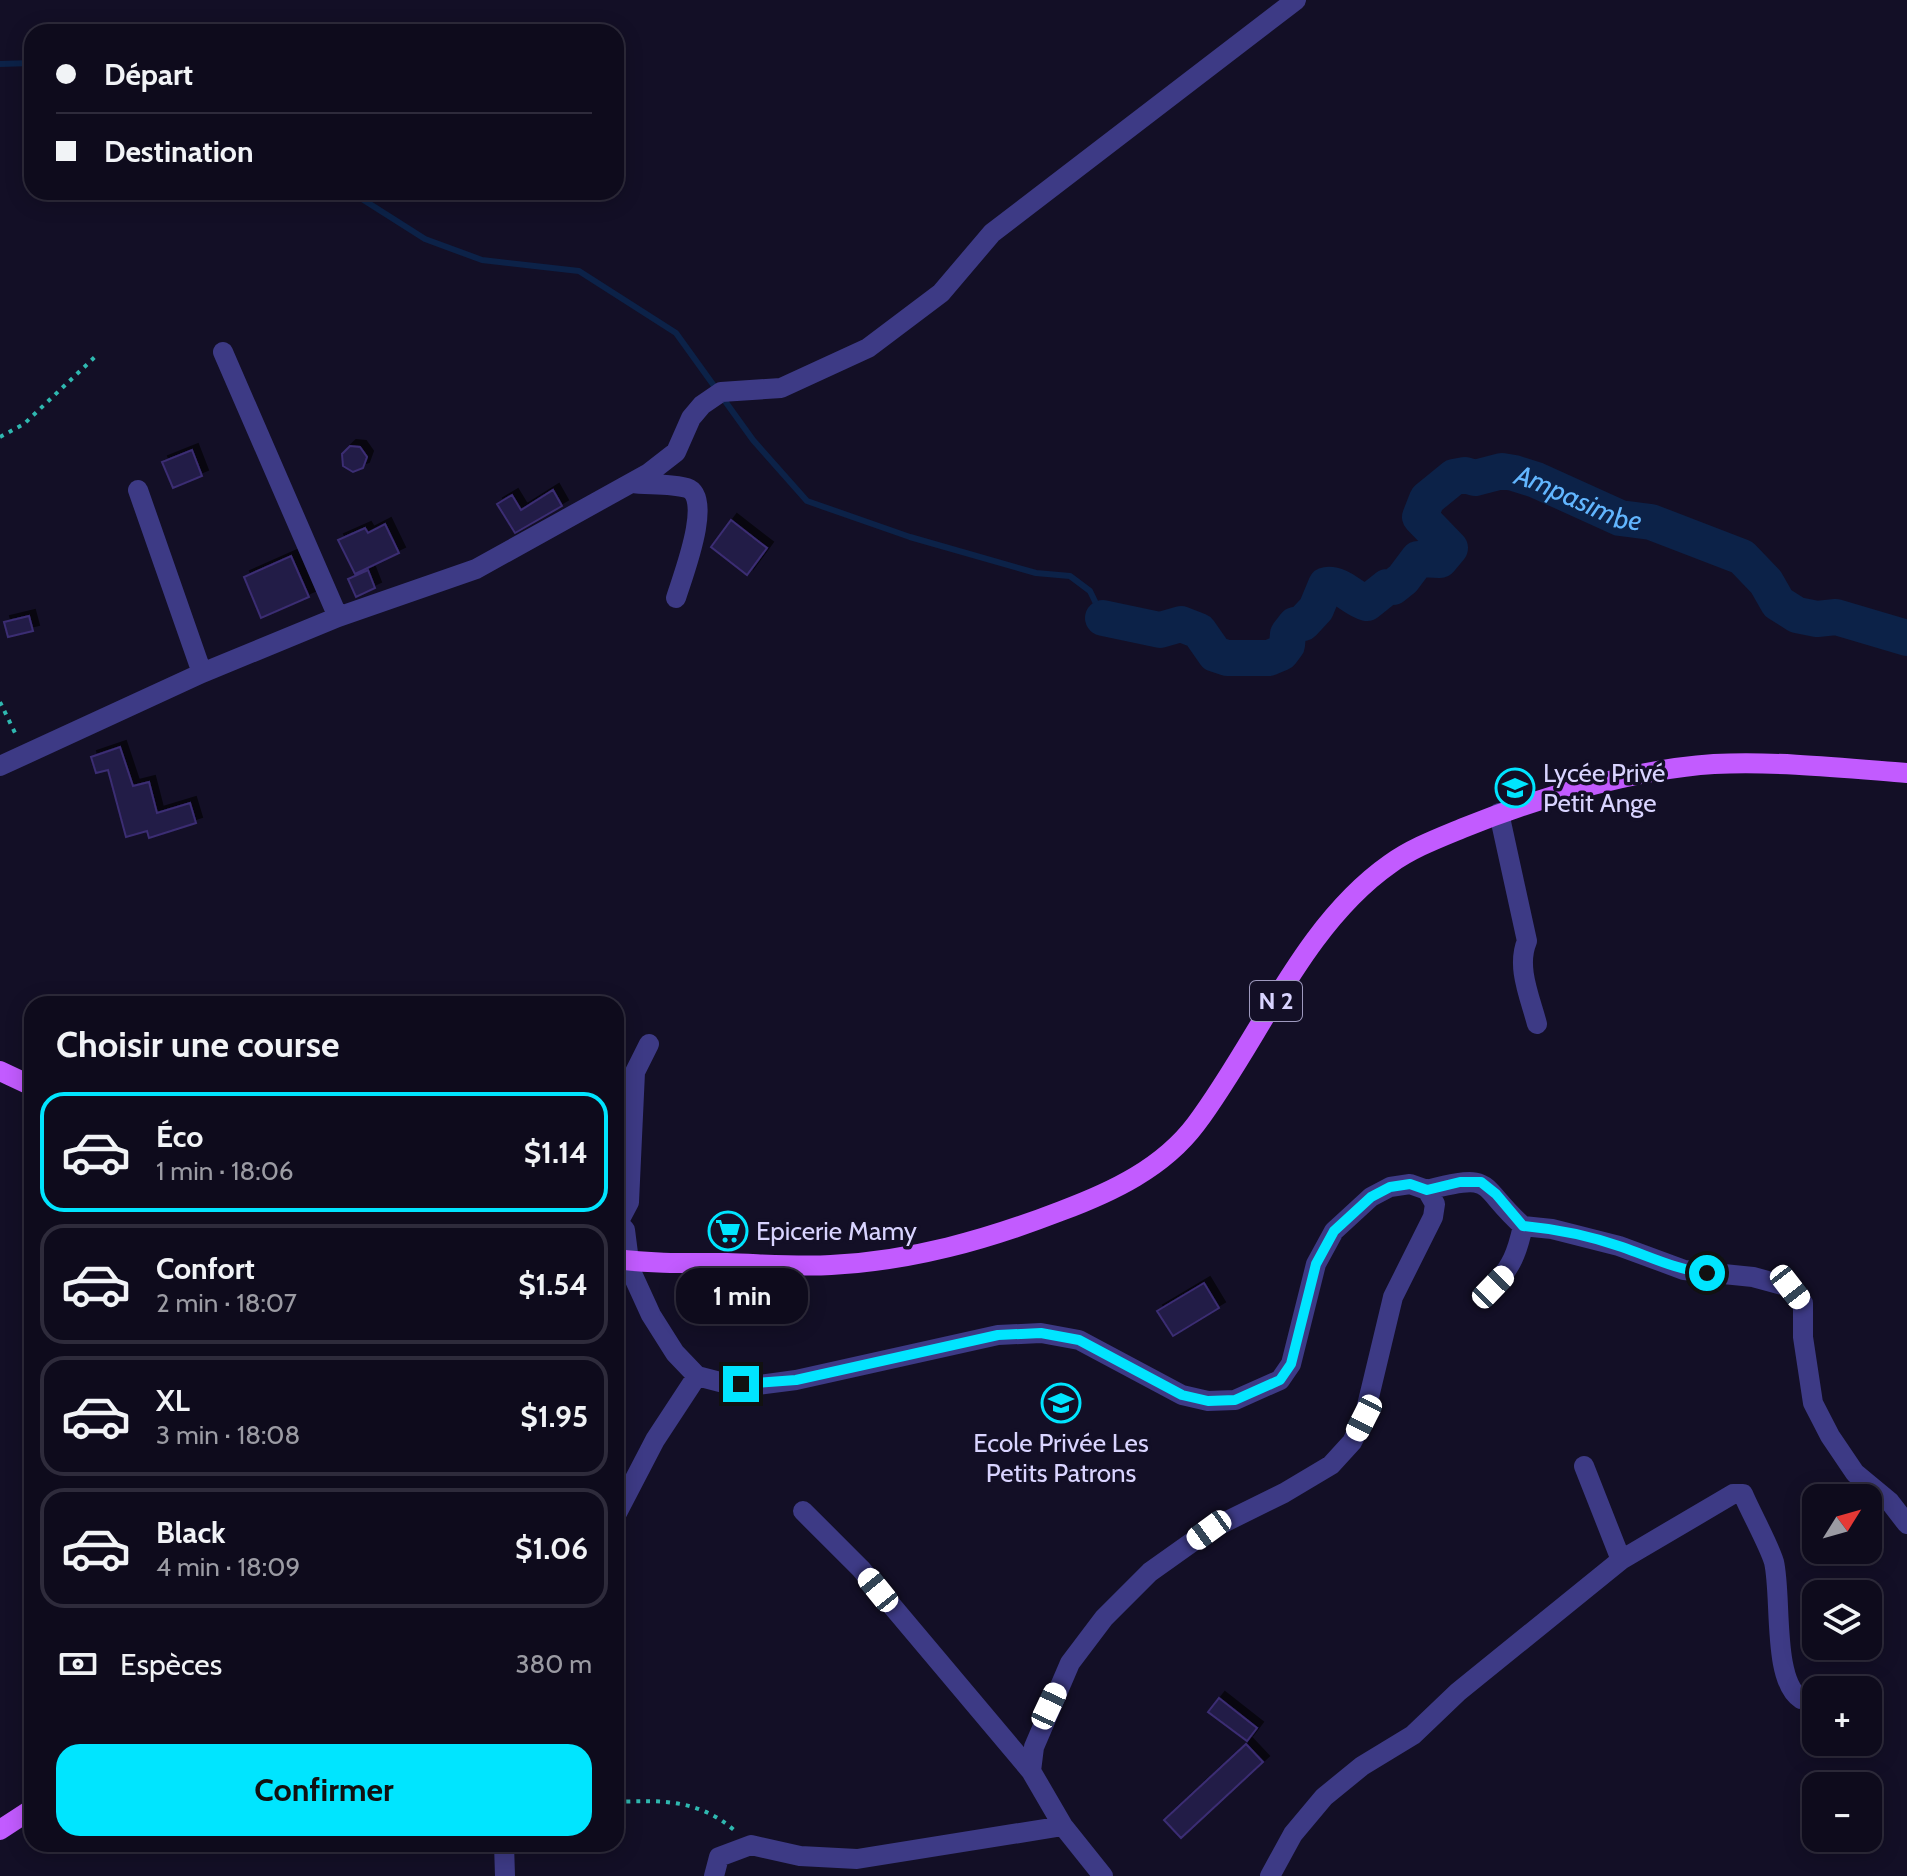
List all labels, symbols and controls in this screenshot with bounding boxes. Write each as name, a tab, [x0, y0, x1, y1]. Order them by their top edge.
text: Départ	[104, 56, 193, 93]
text: Destination	[104, 133, 254, 170]
water label: Ampasimbe	[1509, 457, 1644, 538]
place label: Lycée Privé Petit Ange	[1543, 757, 1665, 819]
school or university icon: Lycée Privé Petit Ange	[1494, 767, 1536, 809]
road number: N 2	[1250, 981, 1302, 1021]
text: Choisir une course	[56, 1022, 339, 1066]
icon: car	[60, 1116, 132, 1188]
text: Éco	[156, 1118, 203, 1155]
text: $1.14	[524, 1134, 588, 1171]
text: 1 min · 18:06	[156, 1155, 294, 1187]
supermarket icon: Epicerie Mamy	[707, 1210, 749, 1252]
place label: Epicerie Mamy	[756, 1215, 917, 1247]
icon: car	[60, 1248, 132, 1320]
text: Confort	[156, 1250, 255, 1287]
route start	[1689, 1255, 1725, 1291]
car	[1468, 1261, 1518, 1313]
car	[1766, 1261, 1814, 1313]
text: $1.54	[518, 1266, 588, 1303]
callout: 1 min	[675, 1268, 807, 1324]
text: 1 min	[713, 1280, 771, 1312]
text: 2 min · 18:07	[156, 1287, 297, 1319]
route end	[723, 1366, 759, 1402]
icon: car	[60, 1380, 132, 1452]
text: XL	[156, 1382, 190, 1419]
school or university icon: Ecole Privée Les Petits Patrons	[1040, 1382, 1082, 1424]
car	[1342, 1391, 1386, 1445]
text: $1.95	[520, 1398, 588, 1435]
text: 3 min · 18:08	[156, 1419, 300, 1451]
place label: Ecole Privée Les Petits Patrons	[973, 1427, 1149, 1489]
north arrow	[1802, 1484, 1882, 1564]
map controls	[1802, 1484, 1882, 1852]
car	[1183, 1506, 1235, 1554]
icon: car	[60, 1512, 132, 1584]
text: Black	[156, 1514, 226, 1551]
text: $1.06	[515, 1530, 588, 1567]
text: 4 min · 18:09	[156, 1551, 300, 1583]
car	[854, 1564, 902, 1616]
button: layers	[1802, 1580, 1882, 1660]
icon: cash	[56, 1642, 100, 1686]
text: Espèces	[120, 1646, 222, 1683]
text: 380 m	[515, 1648, 592, 1680]
button: +	[1802, 1676, 1882, 1756]
car	[1028, 1679, 1070, 1733]
button: Confirmer	[56, 1744, 592, 1836]
button: −	[1802, 1772, 1882, 1852]

